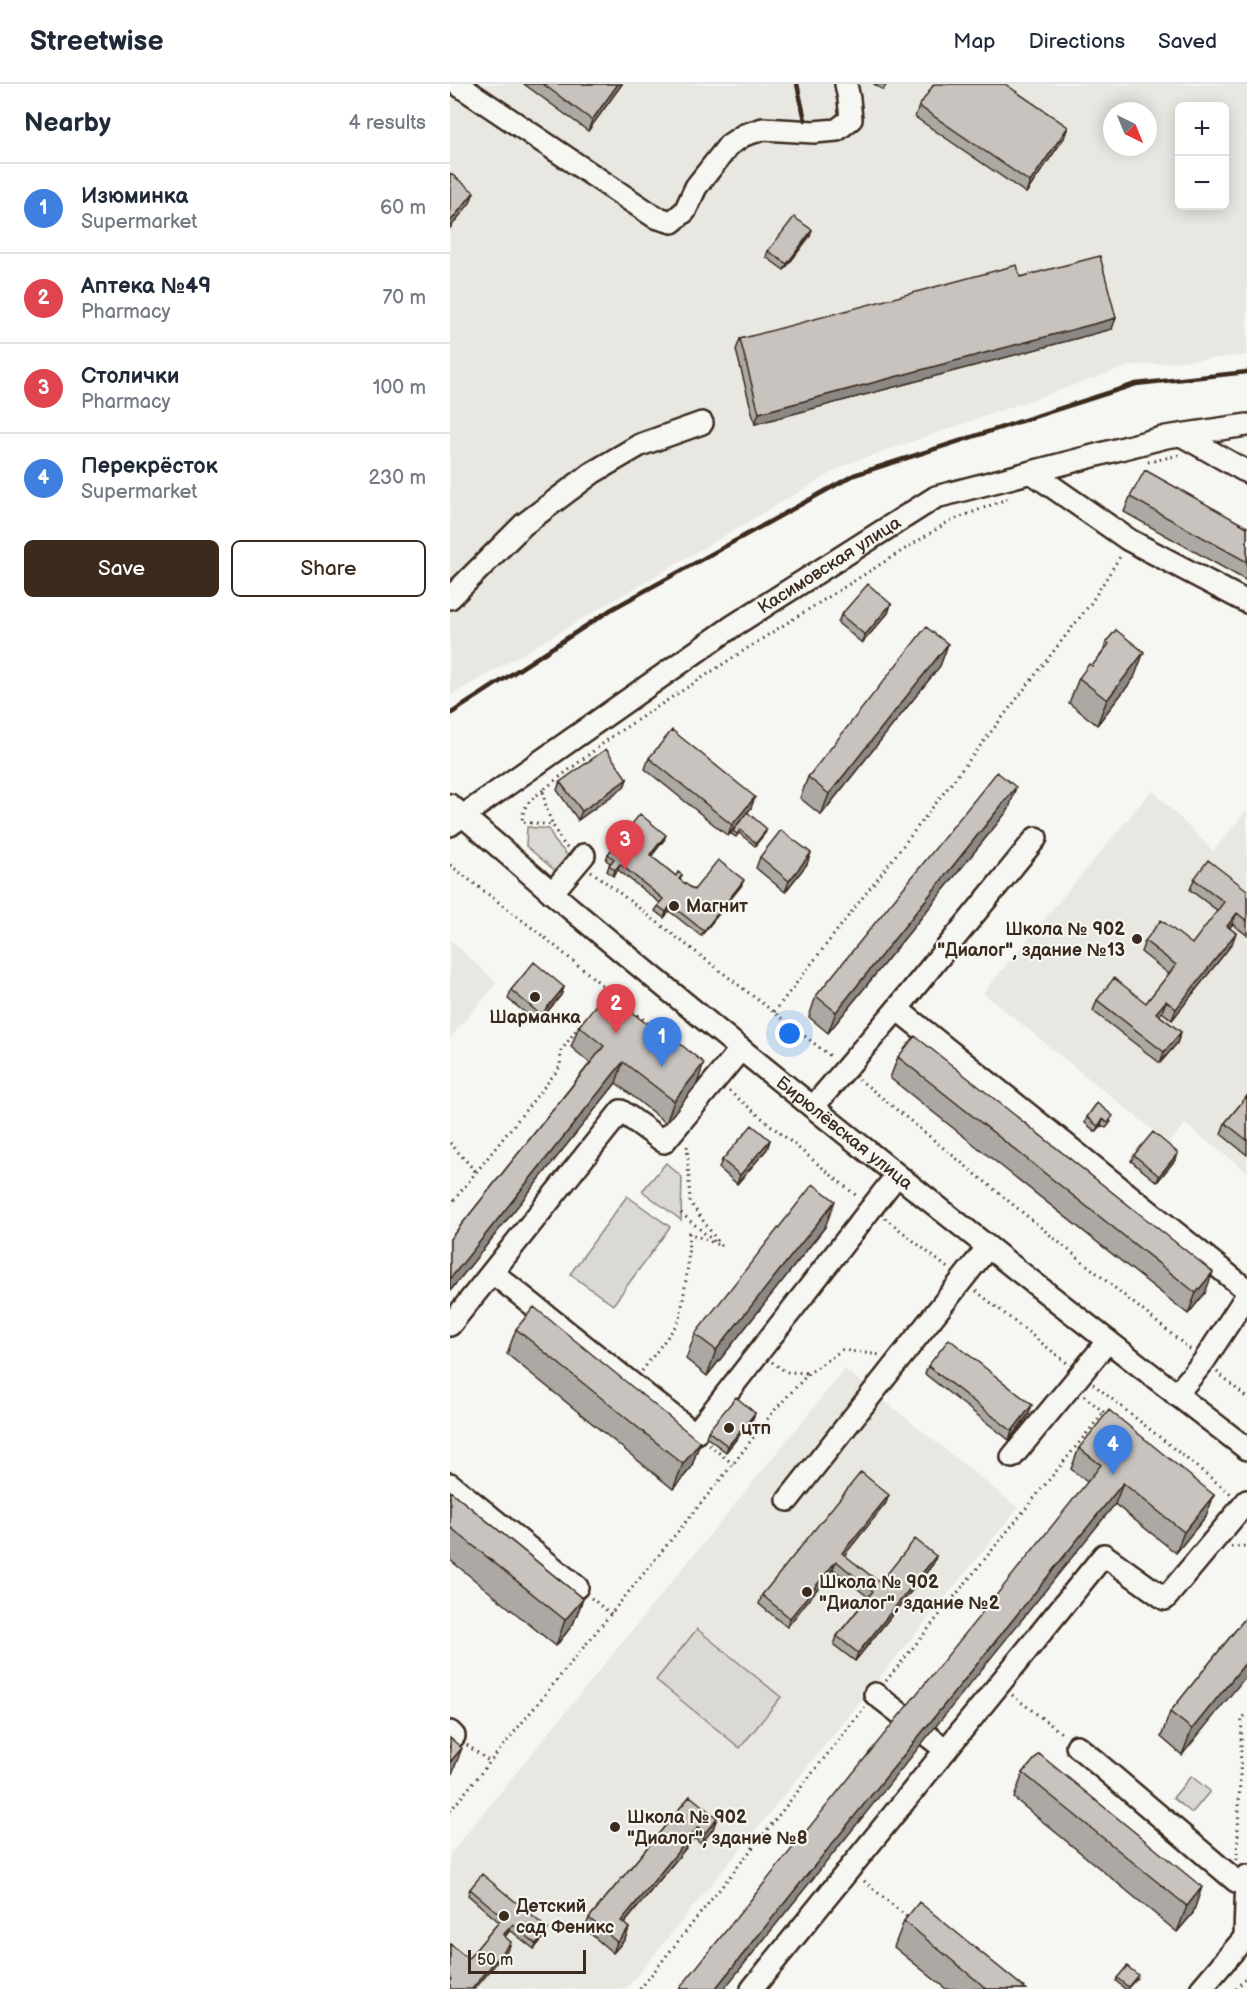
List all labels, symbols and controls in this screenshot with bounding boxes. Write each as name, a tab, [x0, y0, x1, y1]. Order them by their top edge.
text: Streetwise	[30, 25, 163, 58]
text: Map	[953, 29, 996, 54]
text: Directions	[1029, 29, 1125, 54]
text: Saved	[1158, 29, 1217, 54]
north arrow	[1103, 102, 1157, 156]
map controls	[1175, 102, 1229, 210]
button: +	[1175, 102, 1229, 156]
text: Nearby	[24, 108, 111, 139]
text: 4 results	[348, 111, 426, 135]
button: −	[1175, 156, 1229, 210]
text: Изюминка	[81, 183, 188, 210]
text: 1	[39, 196, 48, 220]
text: 60 m	[380, 196, 426, 220]
text: Supermarket	[81, 210, 197, 234]
text: Аптека №49	[81, 273, 211, 300]
text: 2	[38, 286, 49, 310]
text: 70 m	[382, 286, 426, 310]
text: Pharmacy	[81, 300, 171, 324]
text: Столички	[81, 363, 179, 390]
text: 3	[38, 376, 49, 400]
text: 100 m	[373, 376, 426, 400]
text: Pharmacy	[81, 390, 171, 414]
text: Перекрёсток	[81, 453, 218, 480]
text: 4	[38, 466, 49, 490]
text: 230 m	[369, 466, 426, 490]
text: Supermarket	[81, 480, 197, 504]
street label: Касимовская улица	[754, 512, 905, 618]
button: Save	[24, 540, 219, 597]
button: Share	[231, 540, 426, 597]
pin: 3	[606, 820, 645, 870]
place label: Магнит	[686, 896, 748, 917]
marker: Магнит	[667, 899, 681, 913]
place label: Школа № 902 "Диалог", здание №13	[937, 919, 1125, 961]
marker: Школа № 902 "Диалог", здание №13	[1130, 932, 1144, 946]
pin: 2	[596, 984, 636, 1034]
marker: Шарманка	[528, 990, 542, 1004]
place label: Шарманка	[489, 1007, 581, 1028]
pin: 1	[642, 1018, 682, 1067]
your location	[775, 1019, 804, 1048]
street label: Бирюлёвская улица	[772, 1072, 917, 1194]
place label: цтп	[741, 1418, 771, 1439]
marker: цтп	[722, 1421, 736, 1435]
pin: 4	[1094, 1426, 1132, 1475]
place label: Школа № 902 "Диалог", здание №2	[819, 1572, 1000, 1614]
marker: Школа № 902 "Диалог", здание №2	[800, 1585, 814, 1599]
place label: Школа № 902 "Диалог", здание №8	[627, 1807, 808, 1849]
marker: Школа № 902 "Диалог", здание №8	[608, 1820, 622, 1834]
place label: Детский сад Феникс	[516, 1896, 614, 1938]
marker: Детский сад Феникс	[497, 1909, 511, 1923]
scale bar	[468, 1947, 586, 1974]
text: 50 m	[477, 1951, 513, 1970]

